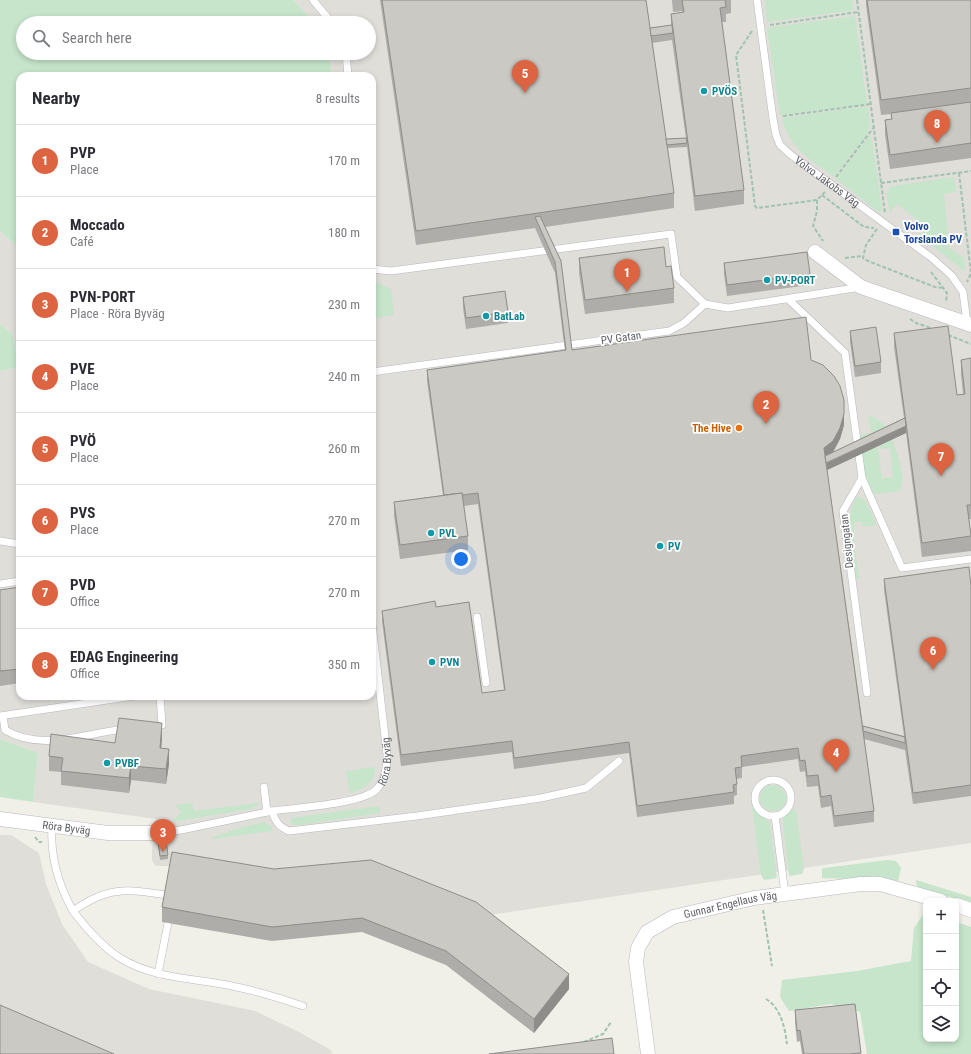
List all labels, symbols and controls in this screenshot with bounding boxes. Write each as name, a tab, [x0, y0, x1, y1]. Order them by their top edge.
search box	[16, 16, 376, 60]
icon: search	[30, 27, 52, 49]
text: Search here	[62, 29, 132, 47]
pin: 5	[512, 60, 538, 93]
place label: PVÖS	[712, 84, 737, 98]
marker: PVÖS	[699, 86, 709, 96]
text: Nearby	[32, 88, 80, 108]
text: 8 results	[316, 91, 360, 106]
pin: 8	[924, 110, 950, 143]
text: PVP	[70, 144, 96, 162]
text: 1	[42, 153, 48, 168]
text: 170 m	[328, 153, 360, 168]
street label: Volvo Jakobs Väg	[792, 153, 862, 210]
text: Place	[70, 162, 99, 177]
text: Moccado	[70, 216, 125, 234]
place label: Volvo Torslanda PV	[904, 220, 963, 246]
text: 2	[42, 225, 48, 240]
text: 180 m	[328, 225, 360, 240]
marker: Volvo Torslanda PV	[891, 227, 901, 237]
text: Café	[70, 234, 94, 249]
pin: 1	[614, 259, 640, 292]
place label: PV-PORT	[775, 274, 815, 287]
marker: PV-PORT	[762, 275, 772, 285]
text: PVN-PORT	[70, 288, 135, 306]
text: 3	[42, 297, 48, 312]
text: 230 m	[328, 297, 360, 312]
text: Place · Röra Byväg	[70, 306, 165, 321]
place label: BatLab	[494, 310, 525, 323]
marker: BatLab	[481, 311, 491, 321]
street label: PV Gatan	[600, 329, 642, 347]
text: PVE	[70, 360, 95, 378]
text: 4	[42, 369, 48, 384]
text: 240 m	[328, 369, 360, 384]
text: Place	[70, 378, 99, 393]
pin: 2	[753, 391, 779, 424]
place label: The Hive	[692, 422, 731, 435]
marker: The Hive	[734, 423, 744, 433]
text: PVÖ	[70, 432, 96, 450]
text: 5	[42, 441, 48, 456]
text: 260 m	[328, 441, 360, 456]
pin: 7	[928, 443, 954, 476]
text: Place	[70, 450, 99, 465]
text: PVS	[70, 504, 95, 522]
text: 6	[42, 513, 48, 528]
text: 270 m	[328, 513, 360, 528]
street label: Designgatan	[838, 513, 856, 569]
text: Place	[70, 522, 99, 537]
place label: PVL	[439, 527, 457, 540]
marker: PVL	[426, 528, 436, 538]
place label: PV	[668, 540, 681, 553]
marker: PV	[655, 541, 665, 551]
your location	[451, 549, 471, 569]
text: PVD	[70, 576, 96, 594]
text: 7	[42, 585, 48, 600]
text: 270 m	[328, 585, 360, 600]
text: Office	[70, 594, 100, 609]
pin: 6	[920, 637, 946, 670]
text: EDAG Engineering	[70, 648, 178, 666]
place label: PVN	[440, 656, 460, 669]
text: 8	[42, 657, 48, 672]
text: 350 m	[328, 657, 360, 672]
marker: PVN	[427, 657, 437, 667]
text: Office	[70, 666, 100, 681]
street label: Röra Byväg	[375, 737, 394, 788]
pin: 4	[823, 739, 849, 772]
place label: PVBF	[115, 757, 139, 770]
marker: PVBF	[102, 758, 112, 768]
street label: Röra Byväg	[42, 818, 91, 837]
pin: 3	[150, 819, 176, 852]
street label: Gunnar Engellaus Väg	[682, 889, 778, 921]
map controls	[923, 898, 959, 1042]
button: +	[923, 898, 959, 934]
button: −	[923, 934, 959, 970]
button: locate	[923, 970, 959, 1006]
button: layers	[923, 1006, 959, 1042]

